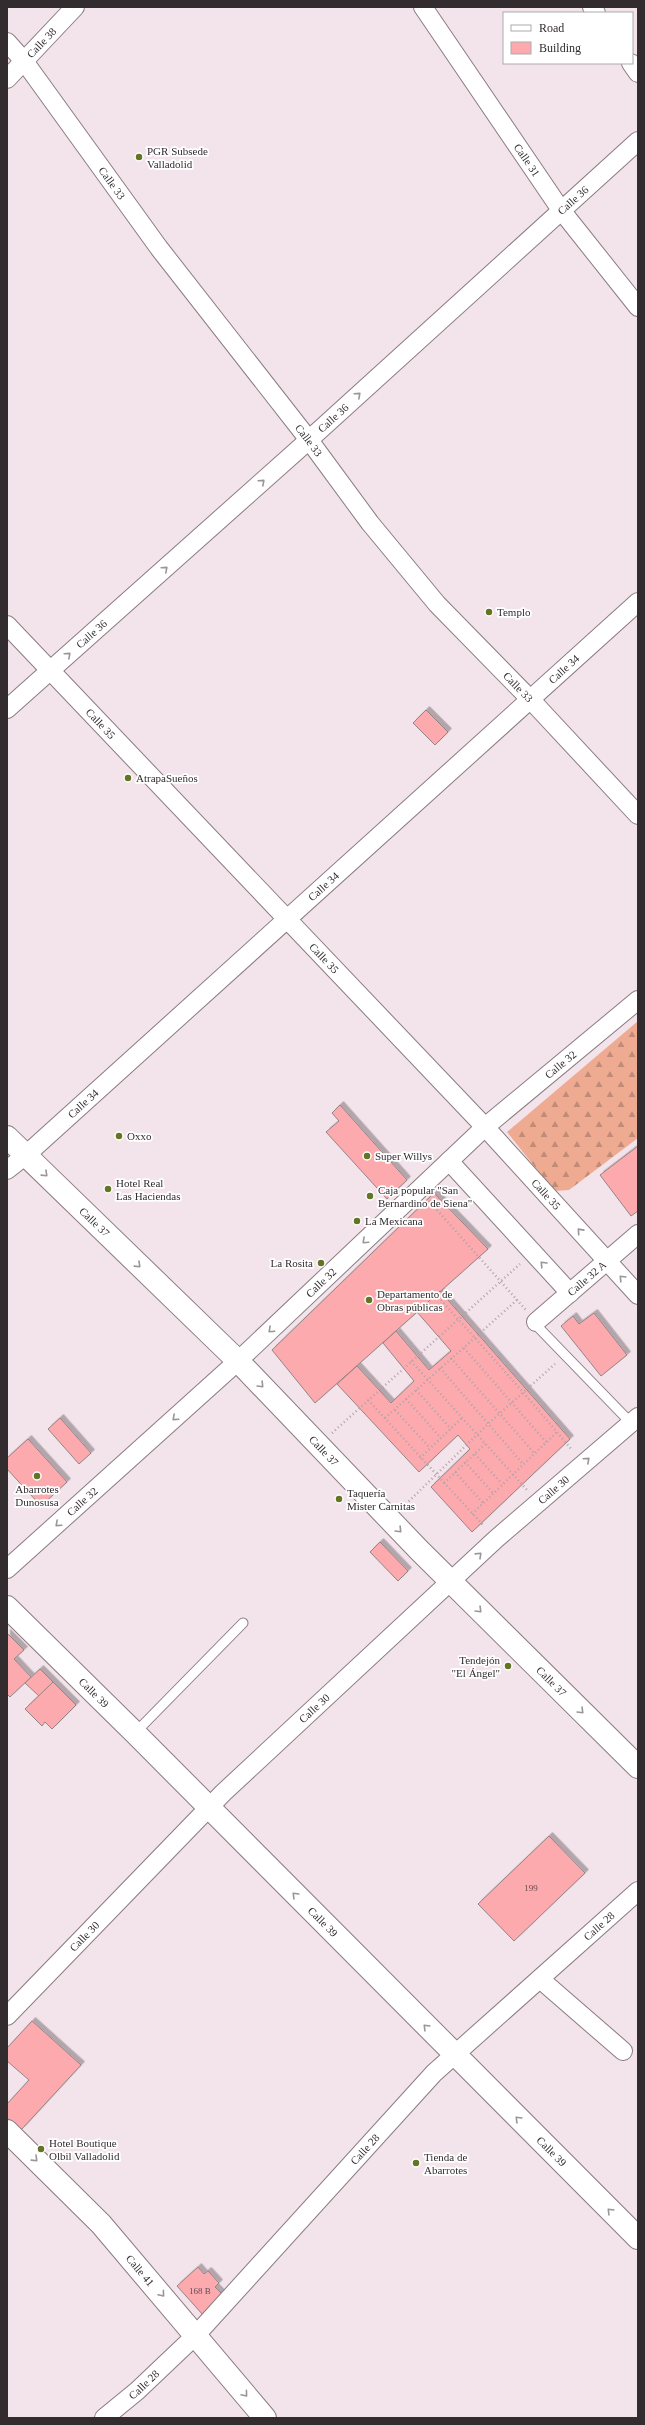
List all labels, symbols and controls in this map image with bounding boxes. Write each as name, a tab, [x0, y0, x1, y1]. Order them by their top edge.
legend	[503, 12, 633, 64]
text: Road	[539, 21, 564, 35]
street label: Calle 38	[24, 25, 59, 60]
text: Building	[539, 41, 581, 55]
street label: Calle 31	[512, 141, 542, 179]
place label: PGR Subsede Valladolid	[147, 145, 208, 170]
marker: PGR Subsede Valladolid	[134, 152, 144, 162]
street label: Calle 33	[96, 165, 128, 202]
street label: Calle 36	[555, 183, 591, 217]
one-way arrow	[354, 393, 361, 400]
street label: Calle 36	[315, 401, 351, 435]
street label: Calle 33	[293, 422, 325, 459]
one-way arrow	[257, 480, 265, 487]
one-way arrow	[160, 566, 168, 573]
place label: Templo	[497, 606, 531, 618]
marker: Templo	[484, 607, 494, 617]
street label: Calle 36	[74, 617, 110, 651]
street label: Calle 34	[546, 652, 582, 686]
one-way arrow	[63, 653, 70, 660]
street label: Calle 33	[501, 670, 536, 705]
street label: Calle 35	[84, 706, 118, 741]
place label: AtrapaSueños	[136, 772, 198, 784]
marker: AtrapaSueños	[123, 773, 133, 783]
street label: Calle 34	[306, 869, 341, 903]
street label: Calle 35	[307, 941, 342, 976]
street label: Calle 32	[542, 1048, 578, 1081]
street label: Calle 34	[65, 1086, 101, 1120]
place label: Oxxo	[127, 1130, 152, 1142]
marker: Oxxo	[114, 1131, 124, 1141]
place label: Super Willys	[375, 1150, 432, 1162]
marker: Super Willys	[362, 1151, 372, 1161]
one-way arrow	[40, 1169, 48, 1177]
street label: Calle 35	[529, 1176, 563, 1212]
place label: Hotel Real Las Haciendas	[116, 1177, 180, 1202]
marker: Hotel Real Las Haciendas	[103, 1184, 113, 1194]
place label: Caja popular "San Bernardino de Siena"	[378, 1184, 472, 1209]
marker: Caja popular "San Bernardino de Siena"	[365, 1191, 375, 1201]
street label: Calle 37	[77, 1205, 112, 1239]
place label: La Mexicana	[365, 1215, 423, 1227]
marker: La Mexicana	[352, 1216, 362, 1226]
one-way arrow	[577, 1229, 584, 1236]
one-way arrow	[362, 1236, 370, 1243]
place label: La Rosita	[271, 1257, 313, 1269]
marker: La Rosita	[316, 1258, 326, 1268]
street label: Calle 32 A	[565, 1258, 609, 1298]
one-way arrow	[133, 1260, 141, 1267]
one-way arrow	[541, 1262, 548, 1269]
street label: Calle 32	[303, 1265, 338, 1300]
one-way arrow	[619, 1275, 627, 1283]
place label: Departamento de Obras públicas	[377, 1288, 453, 1313]
marker: Departamento de Obras públicas	[364, 1295, 374, 1305]
one-way arrow	[268, 1325, 275, 1332]
one-way arrow	[256, 1380, 264, 1388]
one-way arrow	[172, 1413, 180, 1420]
street label: Calle 37	[307, 1433, 341, 1469]
one-way arrow	[583, 1458, 590, 1465]
marker: Abarrotes Dunosusa	[32, 1471, 42, 1481]
street label: Calle 30	[535, 1473, 572, 1506]
place label: Abarrotes Dunosusa	[15, 1483, 59, 1508]
street label: Calle 32	[64, 1485, 100, 1518]
place label: Taquería Mister Carnitas	[347, 1487, 415, 1512]
marker: Taquería Mister Carnitas	[334, 1494, 344, 1504]
one-way arrow	[55, 1519, 62, 1526]
one-way arrow	[394, 1525, 402, 1533]
one-way arrow	[474, 1553, 482, 1560]
one-way arrow	[474, 1605, 482, 1613]
place label: Tendejón "El Ángel"	[452, 1654, 500, 1679]
marker: Tendejón "El Ángel"	[503, 1661, 513, 1671]
street label: Calle 37	[534, 1664, 569, 1699]
street label: Calle 39	[77, 1675, 112, 1710]
street label: Calle 30	[297, 1691, 332, 1725]
one-way arrow	[576, 1706, 584, 1714]
house number: 199	[524, 1883, 538, 1893]
one-way arrow	[292, 1893, 300, 1900]
street label: Calle 39	[306, 1904, 341, 1939]
street label: Calle 28	[581, 1909, 617, 1943]
street label: Calle 30	[67, 1918, 102, 1954]
one-way arrow	[423, 2024, 431, 2032]
one-way arrow	[515, 2116, 523, 2124]
street label: Calle 28	[348, 2131, 382, 2167]
street label: Calle 39	[534, 2134, 569, 2169]
place label: Hotel Boutique Olbil Valladolid	[49, 2137, 120, 2162]
marker: Hotel Boutique Olbil Valladolid	[36, 2144, 46, 2154]
place label: Tienda de Abarrotes	[424, 2151, 467, 2176]
one-way arrow	[30, 2154, 38, 2162]
marker: Tienda de Abarrotes	[411, 2158, 421, 2168]
one-way arrow	[607, 2208, 615, 2216]
street label: Calle 41	[124, 2252, 157, 2288]
house number: 168 B	[189, 2286, 211, 2296]
one-way arrow	[157, 2290, 164, 2297]
street label: Calle 28	[126, 2367, 162, 2401]
one-way arrow	[241, 2390, 248, 2397]

